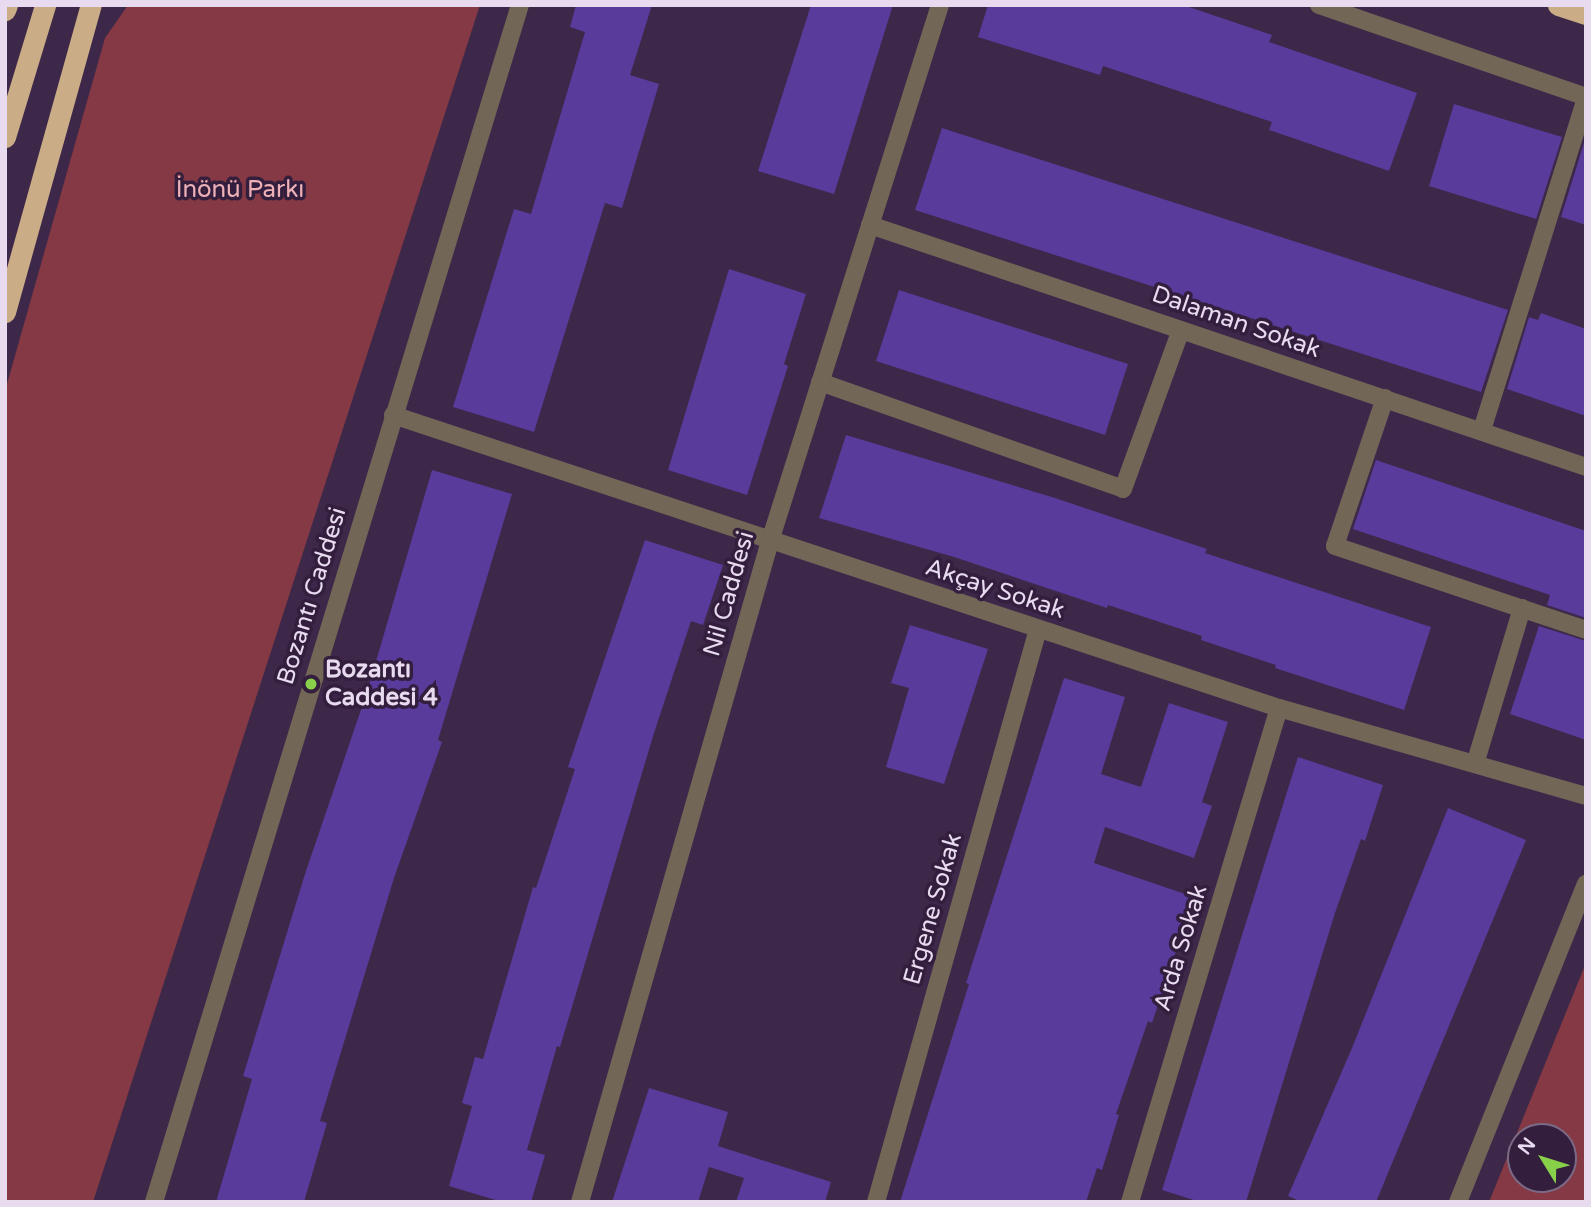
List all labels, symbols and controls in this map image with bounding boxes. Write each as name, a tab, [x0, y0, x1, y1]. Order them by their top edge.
park label: İnönü Parkı	[176, 176, 304, 204]
street label: Dalaman Sokak	[1148, 280, 1324, 364]
street label: Bozantı Caddesi	[271, 504, 353, 688]
street label: Nil Caddesi	[697, 528, 761, 660]
street label: Akçay Sokak	[922, 553, 1068, 625]
place label: Bozantı Caddesi 4	[325, 656, 438, 712]
marker: Bozantı Caddesi 4	[303, 676, 319, 692]
street label: Ergene Sokak	[898, 830, 968, 988]
street label: Arda Sokak	[1148, 882, 1214, 1014]
north arrow	[1507, 1123, 1577, 1193]
text: N	[1514, 1134, 1540, 1159]

